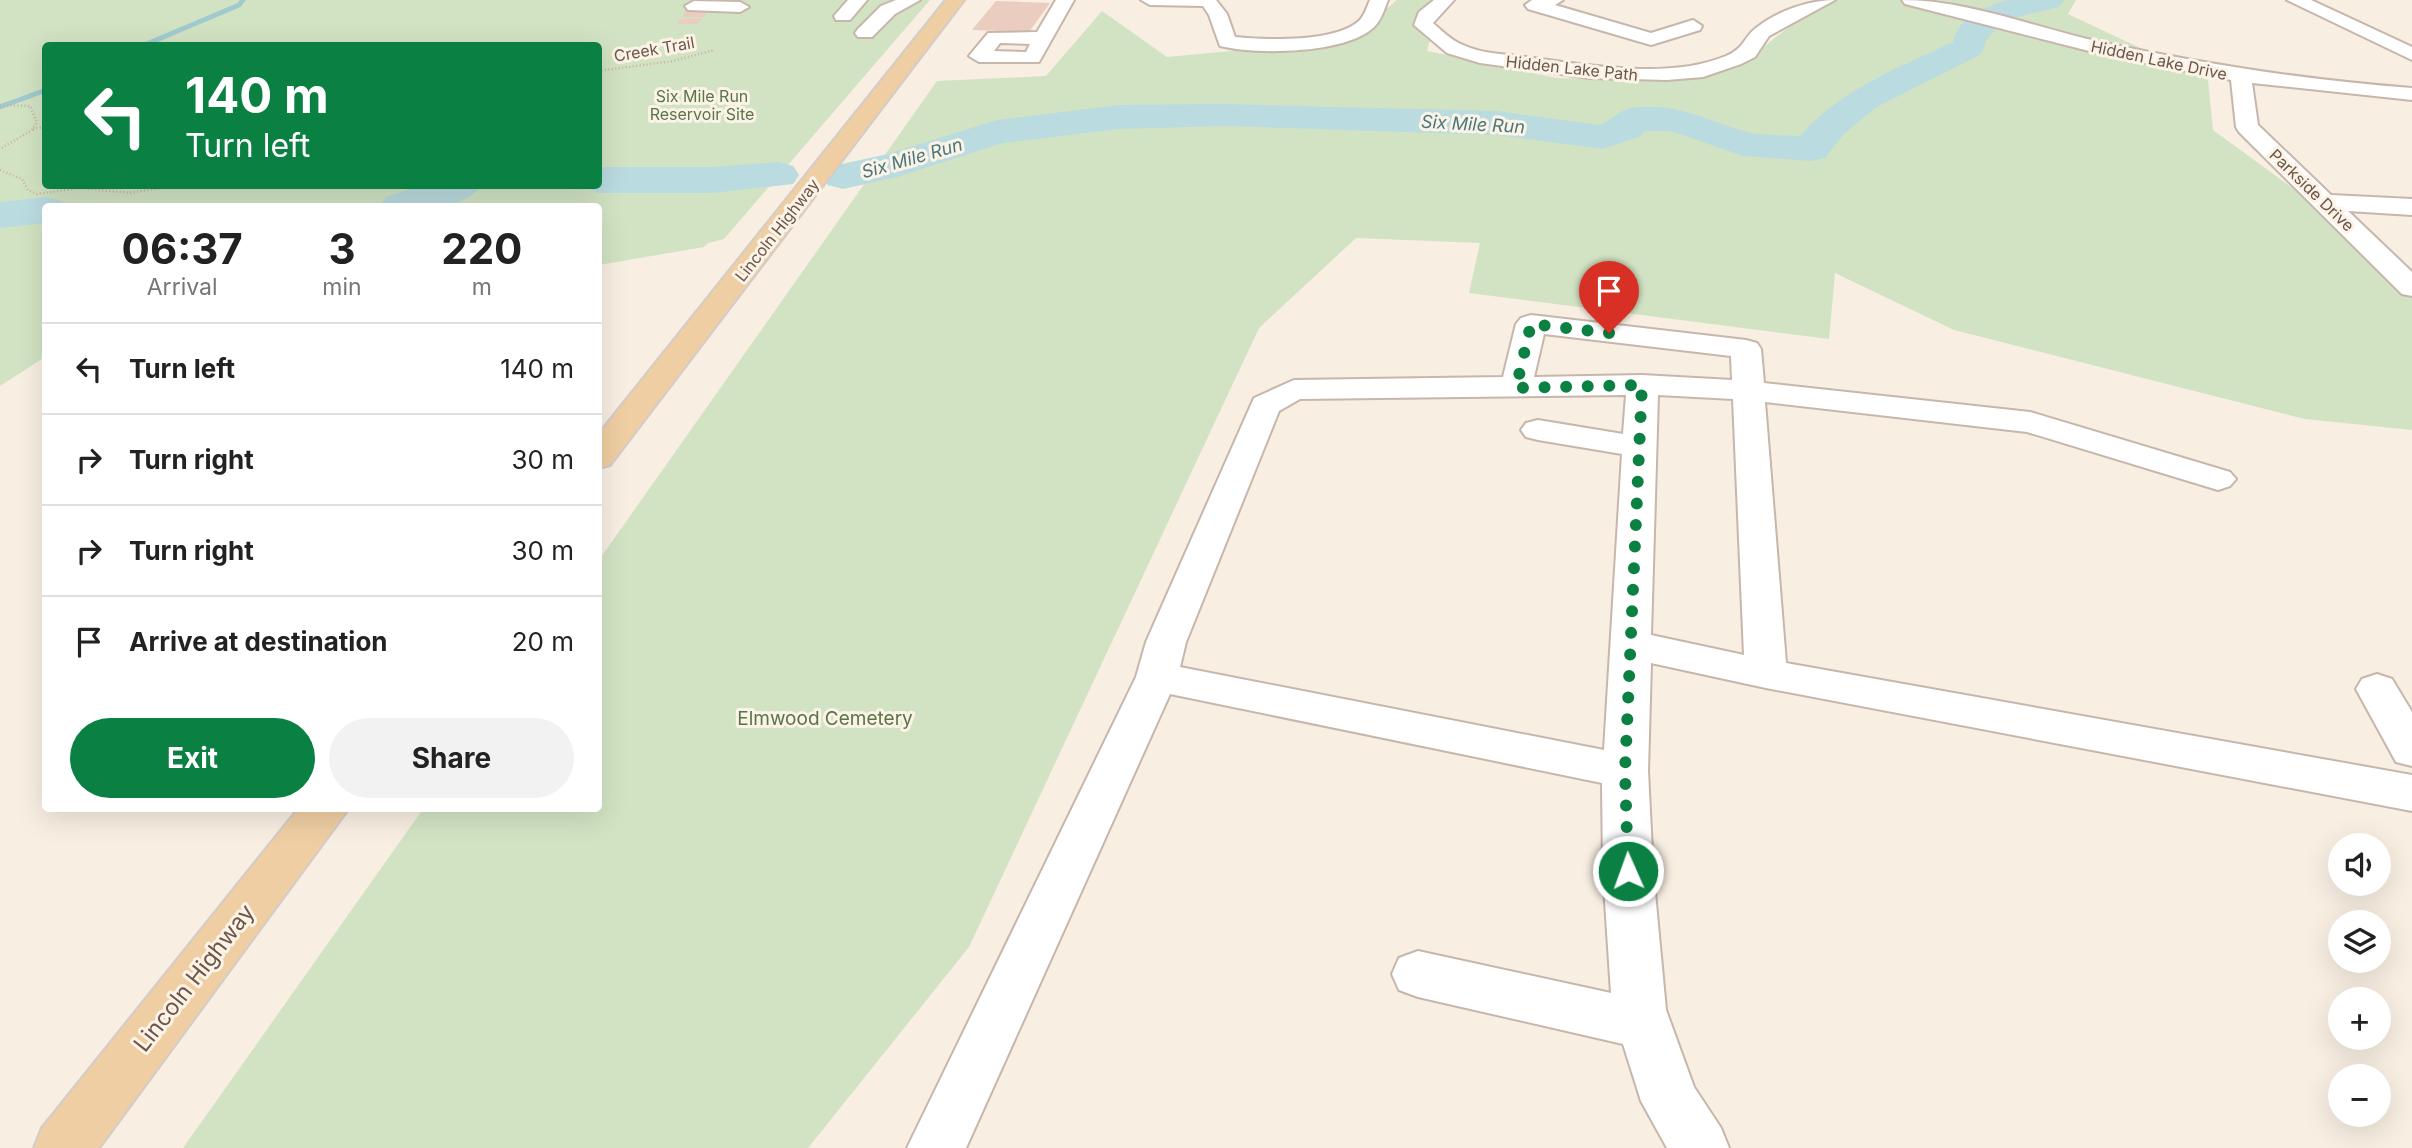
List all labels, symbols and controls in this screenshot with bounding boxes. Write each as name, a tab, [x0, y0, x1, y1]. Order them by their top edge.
street label: Creek Trail	[612, 32, 696, 66]
street label: Hidden Lake Drive	[2089, 36, 2229, 84]
street label: Hidden Lake Path	[1505, 51, 1639, 85]
text: 140 m	[185, 66, 329, 125]
icon: left	[70, 70, 161, 161]
park label: Six Mile Run Reservoir Site	[650, 86, 754, 124]
water label: Six Mile Run	[1420, 111, 1526, 137]
text: Turn left	[185, 126, 310, 165]
water label: Six Mile Run	[859, 134, 965, 182]
street label: Parkside Drive	[2266, 145, 2358, 235]
street label: Lincoln Highway	[731, 175, 823, 285]
text: 06:37	[122, 223, 243, 274]
text: 3	[328, 223, 356, 274]
text: 220	[441, 223, 522, 274]
pin	[1579, 261, 1639, 333]
icon: arrive	[1590, 272, 1628, 310]
text: Arrival	[147, 273, 218, 301]
text: min	[322, 273, 362, 301]
text: m	[472, 273, 492, 301]
icon: left	[70, 350, 108, 388]
text: Turn left	[129, 353, 235, 384]
text: 140 m	[500, 353, 574, 384]
icon: right	[70, 441, 108, 479]
text: Turn right	[129, 444, 254, 475]
text: 30 m	[511, 444, 574, 475]
icon: right	[70, 532, 108, 570]
text: Turn right	[129, 535, 254, 566]
text: 30 m	[511, 535, 574, 566]
icon: arrive	[70, 623, 108, 661]
text: Arrive at destination	[129, 626, 388, 657]
text: 20 m	[512, 626, 574, 657]
park label: Elmwood Cemetery	[737, 707, 913, 730]
button: Exit	[70, 718, 315, 798]
button: Share	[329, 718, 574, 798]
map controls	[2328, 833, 2391, 1127]
button: sound	[2328, 833, 2391, 896]
position arrow	[1591, 834, 1665, 908]
street label: Lincoln Highway	[128, 899, 260, 1057]
button: layers	[2328, 910, 2391, 973]
button: +	[2328, 987, 2391, 1050]
button: −	[2328, 1064, 2391, 1127]

